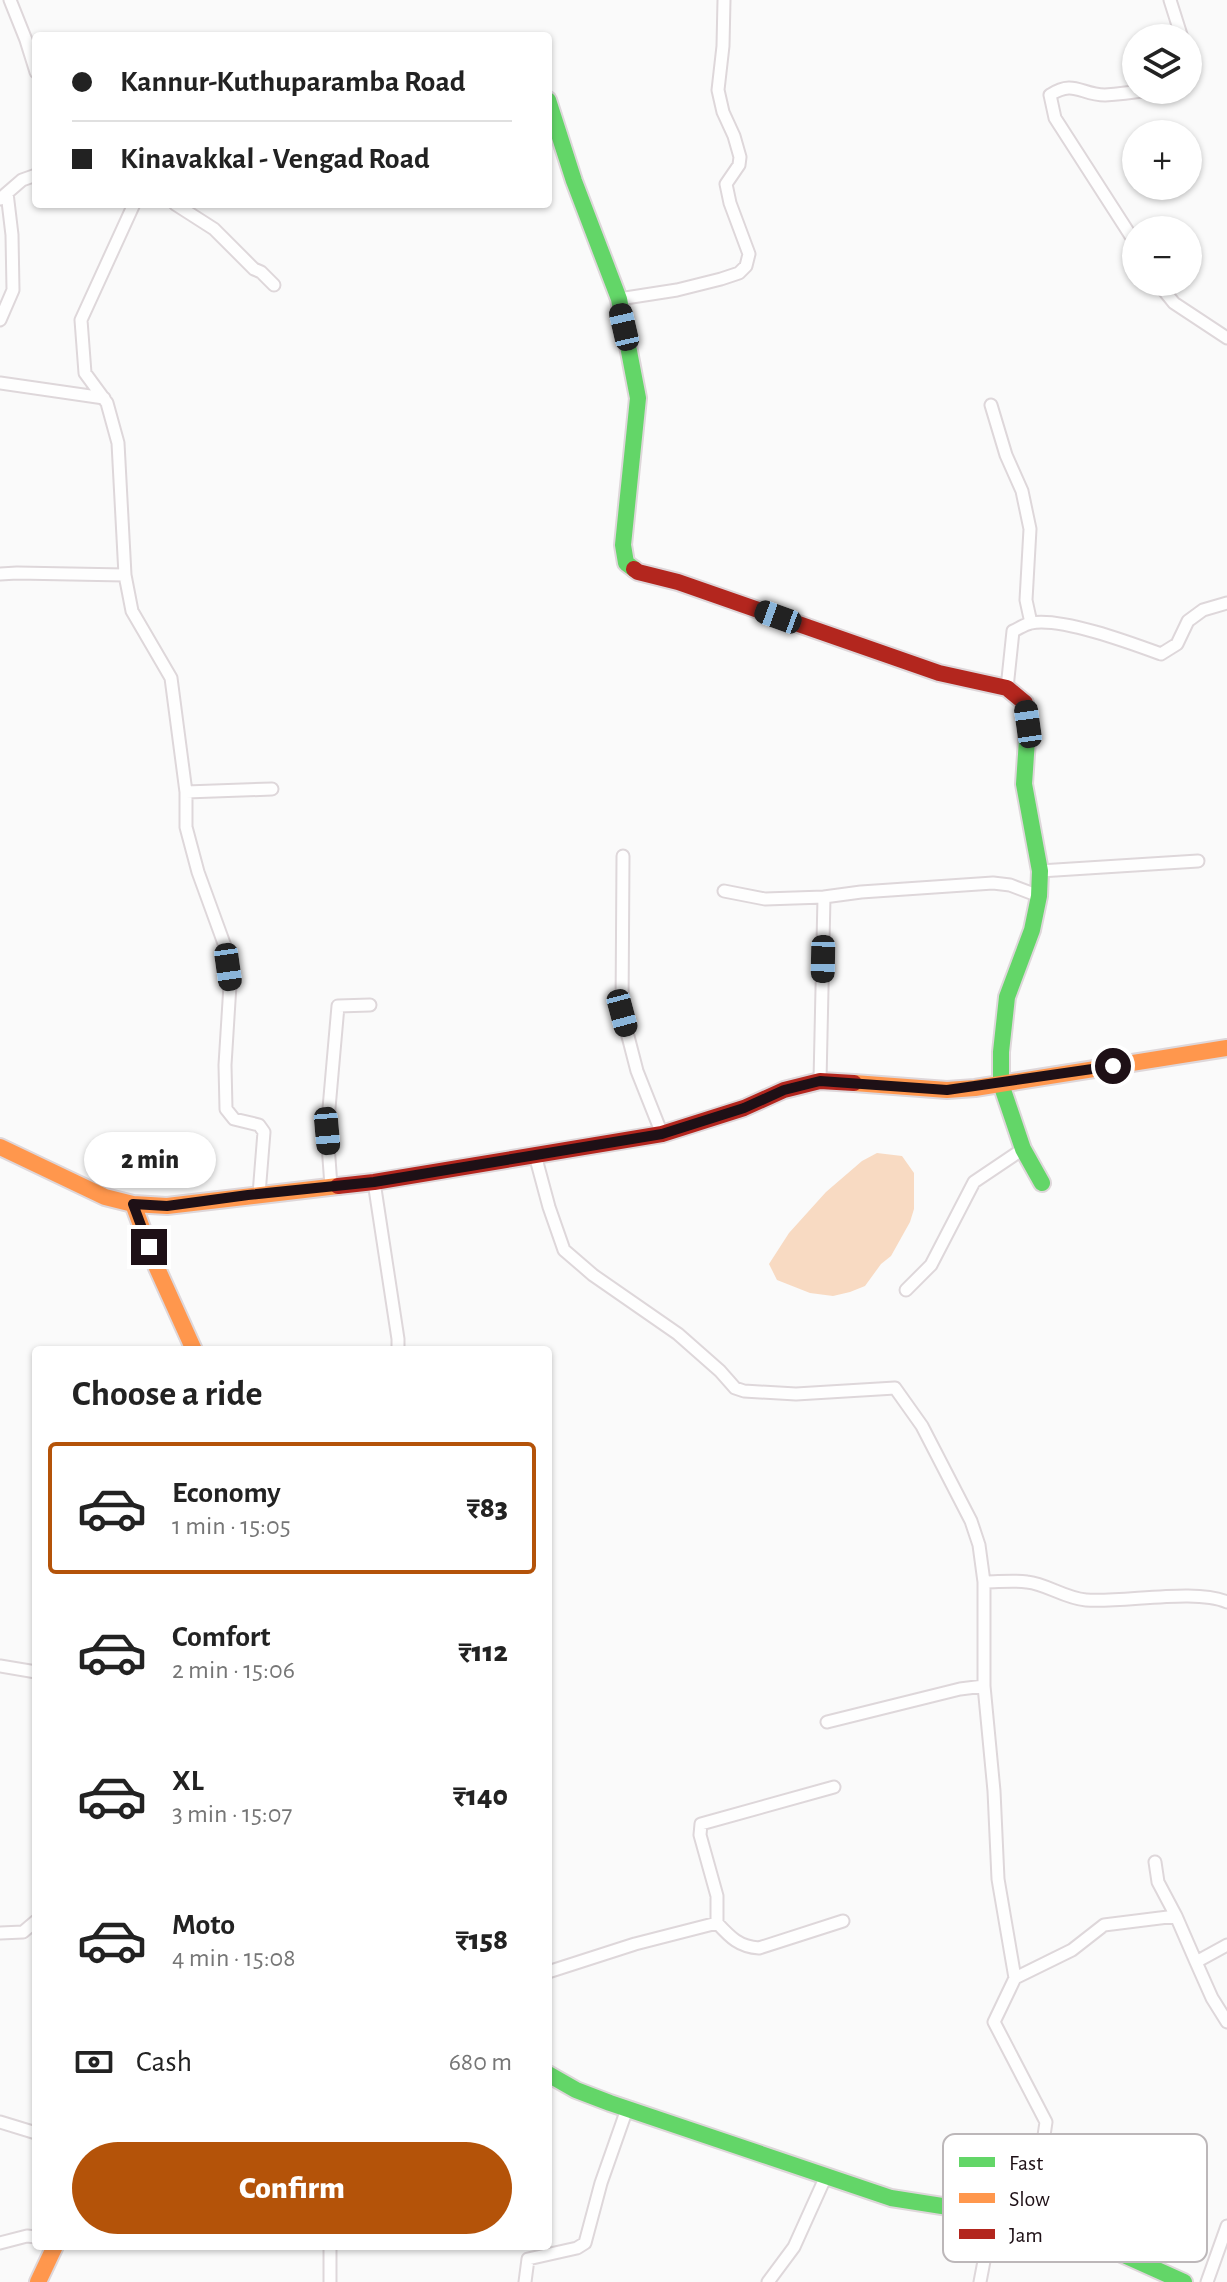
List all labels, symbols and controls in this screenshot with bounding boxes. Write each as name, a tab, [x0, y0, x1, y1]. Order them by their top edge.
map controls	[1122, 24, 1202, 296]
button: layers	[1122, 24, 1202, 104]
text: Kannur-Kuthuparamba Road	[120, 67, 466, 97]
button: +	[1122, 120, 1202, 200]
text: Kinavakkal - Vengad Road	[120, 144, 430, 174]
button: −	[1122, 216, 1202, 296]
car	[607, 301, 641, 353]
car	[751, 598, 805, 636]
car	[1013, 699, 1043, 749]
car	[811, 935, 835, 983]
car	[213, 942, 243, 992]
car	[604, 987, 640, 1039]
route start	[1095, 1048, 1131, 1084]
car	[313, 1106, 341, 1156]
callout: 2 min	[83, 1131, 215, 1187]
text: 2 min	[121, 1147, 179, 1173]
route end	[131, 1229, 167, 1265]
text: Choose a ride	[72, 1376, 262, 1412]
icon: car	[76, 1472, 148, 1544]
text: Economy	[172, 1478, 281, 1508]
text: ₹83	[467, 1493, 508, 1523]
text: 1 min · 15:05	[172, 1513, 291, 1539]
icon: car	[76, 1616, 148, 1688]
text: Comfort	[172, 1622, 271, 1652]
text: ₹112	[459, 1637, 508, 1667]
text: 2 min · 15:06	[172, 1657, 295, 1683]
icon: car	[76, 1760, 148, 1832]
text: XL	[172, 1766, 204, 1796]
text: ₹140	[453, 1781, 508, 1811]
text: 3 min · 15:07	[172, 1801, 292, 1827]
icon: car	[76, 1904, 148, 1976]
text: Moto	[172, 1910, 235, 1940]
text: ₹158	[456, 1925, 508, 1955]
text: 4 min · 15:08	[172, 1945, 296, 1971]
icon: cash	[72, 2040, 116, 2084]
text: Cash	[136, 2047, 192, 2077]
text: 680 m	[449, 2049, 512, 2075]
legend	[943, 2134, 1207, 2262]
button: Confirm	[72, 2142, 512, 2234]
text: Fast	[1009, 2152, 1043, 2174]
text: Slow	[1009, 2188, 1050, 2210]
text: Jam	[1009, 2224, 1043, 2246]

